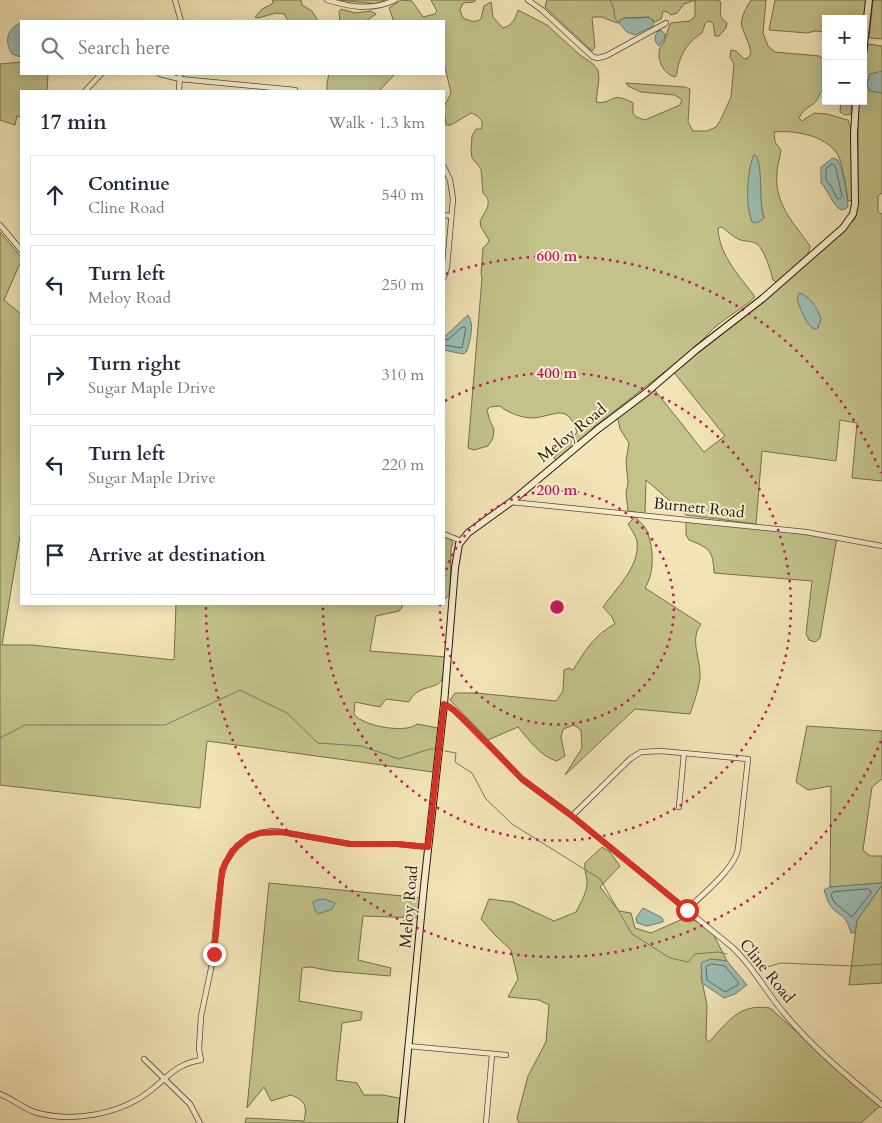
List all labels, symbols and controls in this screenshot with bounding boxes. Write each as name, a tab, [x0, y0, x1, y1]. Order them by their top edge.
map controls	[822, 15, 867, 105]
button: +	[822, 15, 867, 60]
search box	[20, 20, 445, 75]
icon: search	[38, 34, 66, 62]
text: Search here	[78, 35, 170, 61]
button: −	[822, 60, 867, 105]
text: 17 min	[40, 108, 107, 137]
text: Walk · 1.3 km	[328, 112, 425, 134]
text: Continue	[88, 171, 170, 197]
icon: ahead	[41, 181, 69, 209]
text: 540 m	[382, 184, 424, 206]
text: Cline Road	[88, 197, 165, 219]
text: 600 m	[537, 246, 578, 266]
text: Turn left	[88, 261, 165, 287]
icon: left	[41, 271, 69, 299]
text: 250 m	[382, 274, 424, 296]
text: Meloy Road	[88, 287, 171, 309]
text: Turn right	[88, 351, 180, 377]
icon: right	[41, 361, 69, 389]
text: 400 m	[537, 363, 578, 383]
text: 310 m	[382, 364, 424, 386]
text: Sugar Maple Drive	[88, 377, 216, 399]
street label: Meloy Road	[533, 398, 612, 468]
text: Turn left	[88, 441, 165, 467]
icon: left	[41, 451, 69, 479]
text: 220 m	[382, 454, 424, 476]
text: Sugar Maple Drive	[88, 467, 216, 489]
text: 200 m	[537, 480, 578, 500]
street label: Burnett Road	[652, 492, 746, 524]
icon: arrive	[41, 541, 69, 569]
text: Arrive at destination	[88, 542, 265, 568]
centre of rings	[548, 598, 566, 616]
street label: Meloy Road	[394, 864, 424, 949]
route start	[676, 899, 699, 922]
street label: Cline Road	[734, 934, 800, 1008]
route end	[203, 943, 226, 966]

